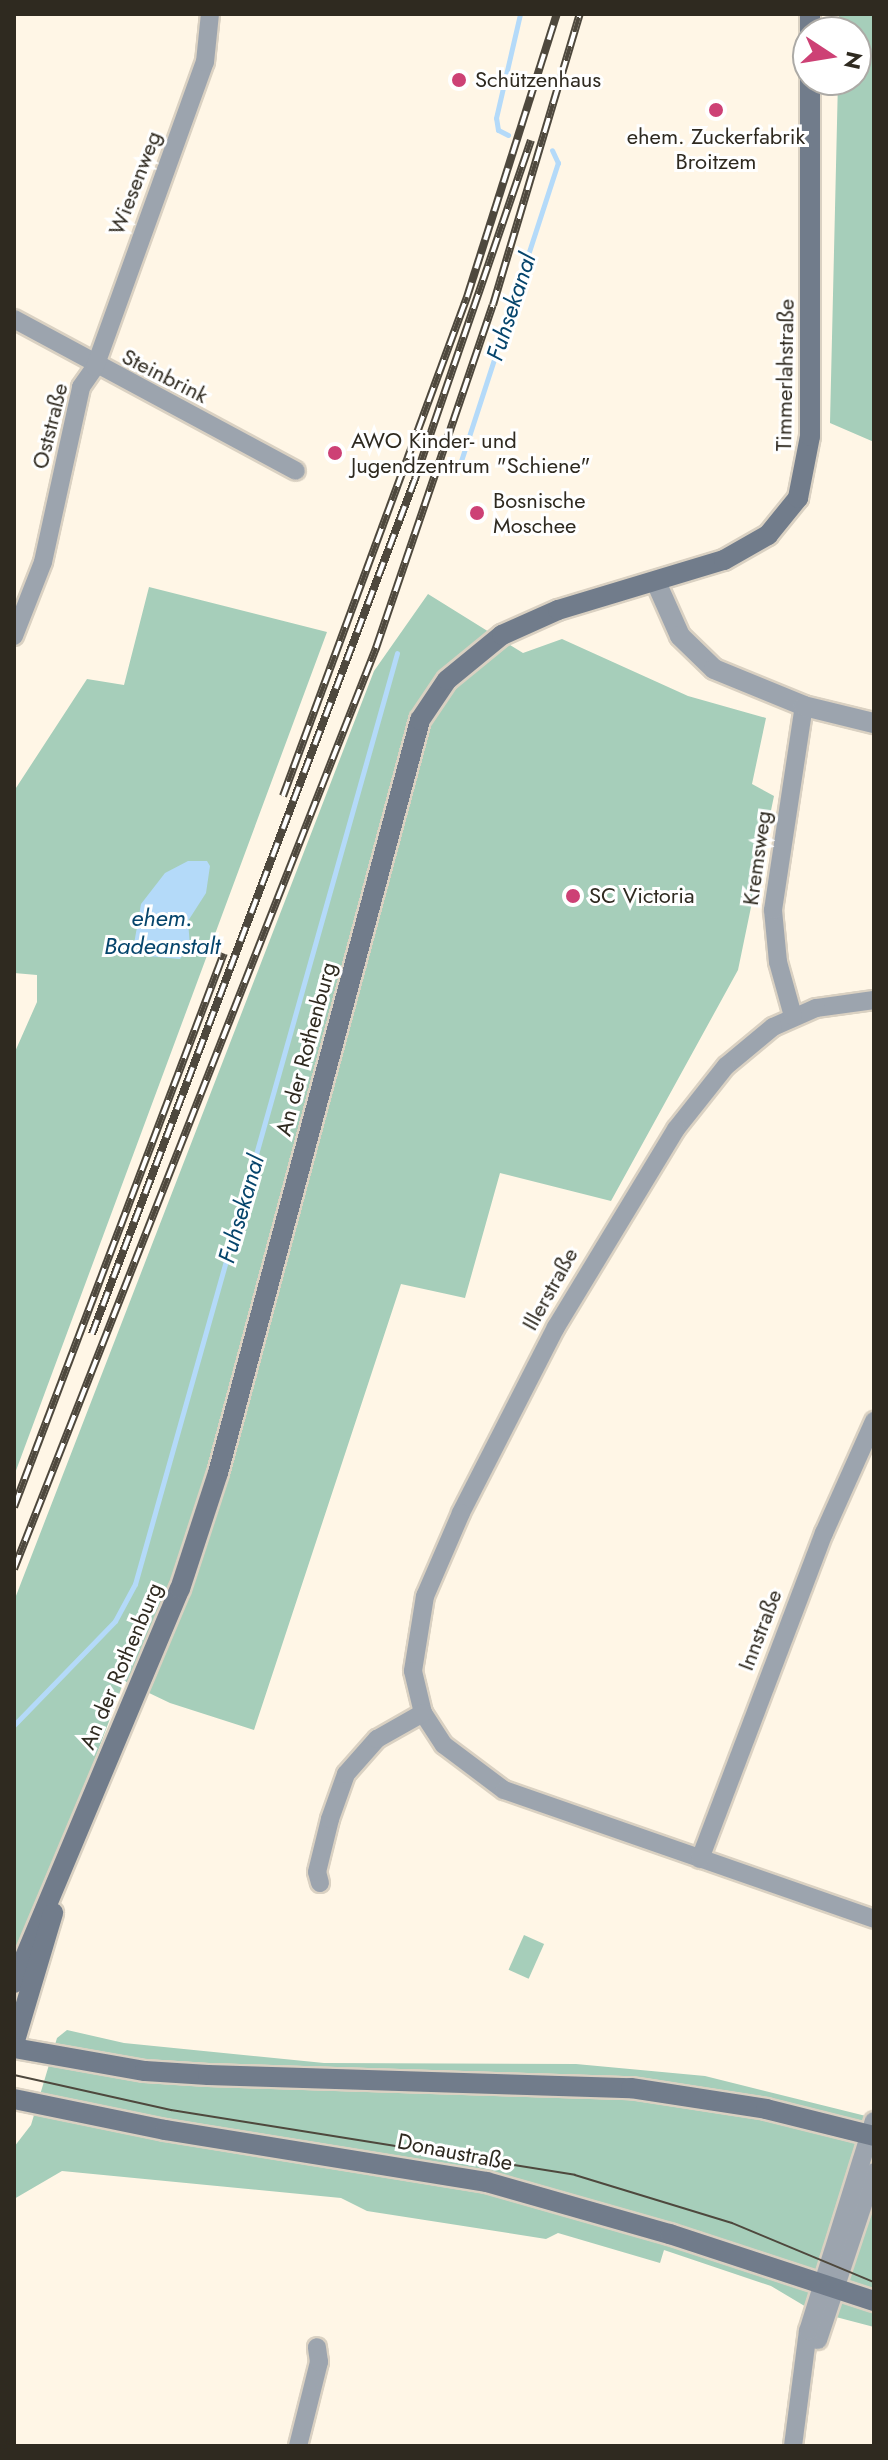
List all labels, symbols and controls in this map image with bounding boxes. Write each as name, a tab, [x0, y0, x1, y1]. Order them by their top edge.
north arrow	[792, 16, 872, 96]
text: N	[836, 49, 871, 72]
place label: Schützenhaus	[475, 67, 601, 93]
marker: Schützenhaus	[450, 71, 468, 89]
marker: ehem. Zuckerfabrik Broitzem	[707, 101, 725, 119]
place label: ehem. Zuckerfabrik Broitzem	[627, 123, 805, 174]
street label: Wiesenweg	[103, 127, 167, 239]
water label: Fuhsekanal	[480, 250, 542, 364]
street label: Timmerlahstraße	[770, 299, 800, 451]
street label: Steinbrink	[118, 343, 212, 409]
street label: Oststraße	[27, 380, 73, 472]
place label: AWO Kinder- und Jugendzentrum "Schiene"	[351, 427, 590, 478]
marker: AWO Kinder- und Jugendzentrum "Schiene"	[326, 444, 344, 462]
place label: Bosnische Moschee	[493, 487, 586, 538]
marker: Bosnische Moschee	[468, 504, 486, 522]
street label: Kremsweg	[737, 809, 777, 907]
place label: SC Victoria	[589, 883, 695, 909]
marker: SC Victoria	[564, 887, 582, 905]
water label: ehem. Badeanstalt	[104, 904, 220, 960]
street label: An der Rothenburg	[270, 959, 342, 1139]
water label: Fuhsekanal	[212, 1152, 270, 1266]
street label: Illerstraße	[517, 1243, 583, 1335]
street label: An der Rothenburg	[74, 1579, 168, 1753]
street label: Innstraße	[733, 1586, 787, 1674]
street label: Donaustraße	[395, 2128, 515, 2176]

